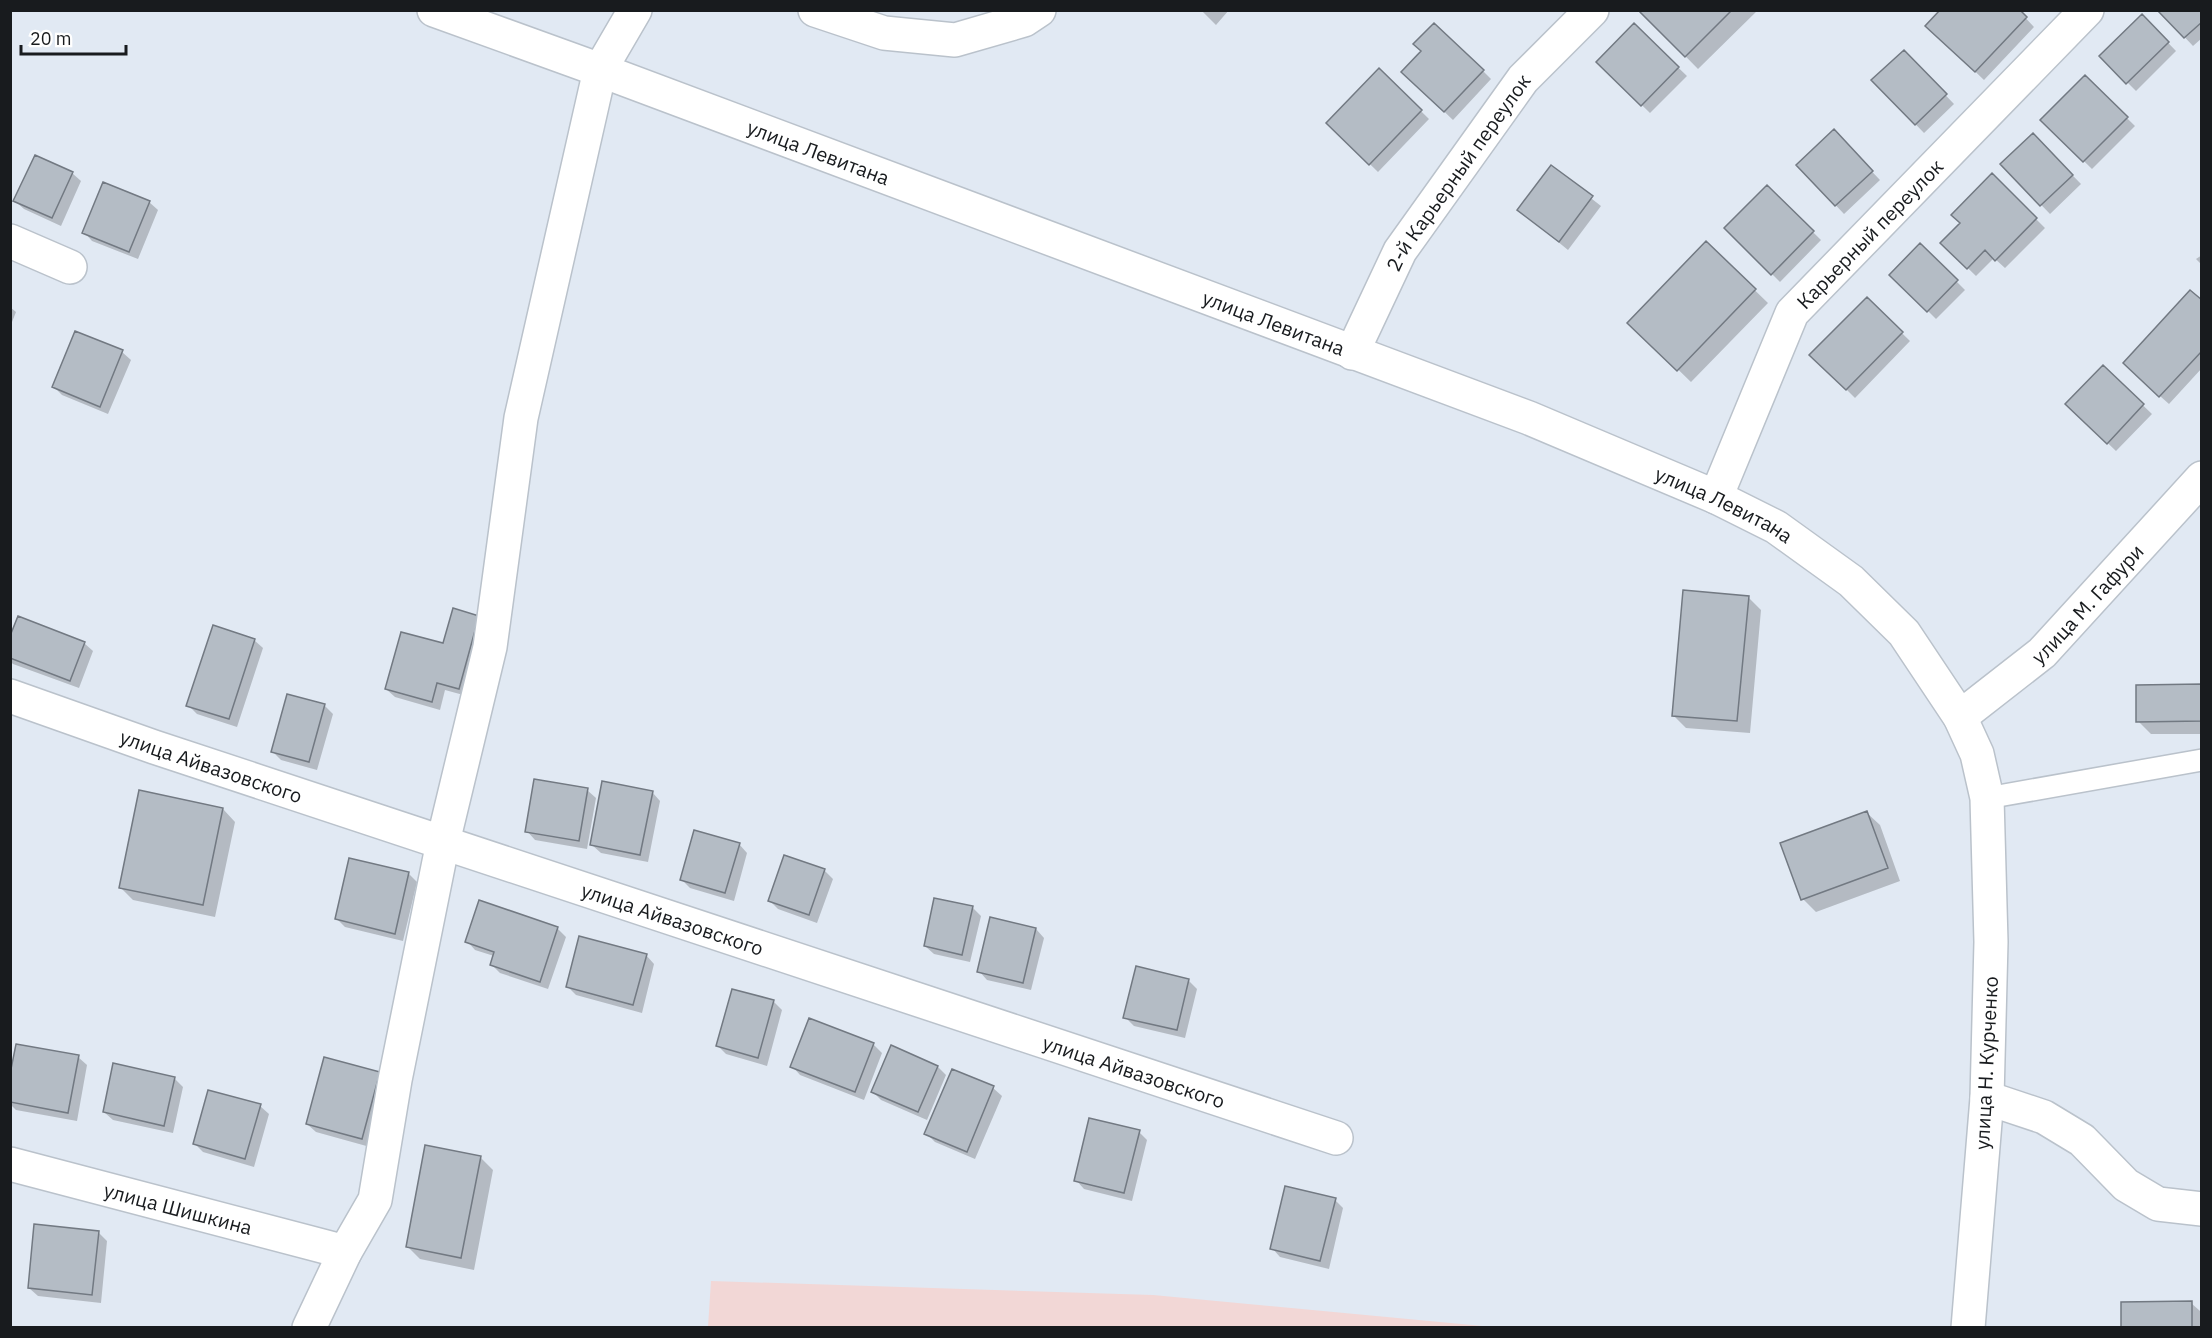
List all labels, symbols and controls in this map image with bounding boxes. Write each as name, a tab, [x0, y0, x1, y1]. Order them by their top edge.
scale bar	[21, 18, 126, 56]
text: 20 m	[30, 27, 72, 50]
street label: 2-й Карьерный переулок	[1379, 68, 1536, 275]
street label: улица Левитана	[744, 113, 894, 191]
street label: Карьерный переулок	[1790, 153, 1949, 314]
street label: улица Левитана	[1199, 283, 1349, 361]
street label: улица Левитана	[1651, 459, 1799, 549]
street label: улица М. Гафури	[2026, 538, 2149, 670]
street label: улица Айвазовского	[117, 723, 306, 809]
street label: улица Айвазовского	[578, 876, 767, 961]
street label: улица Н. Курченко	[1968, 975, 2004, 1151]
street label: улица Айвазовского	[1039, 1028, 1229, 1114]
street label: улица Шишкина	[101, 1176, 256, 1241]

